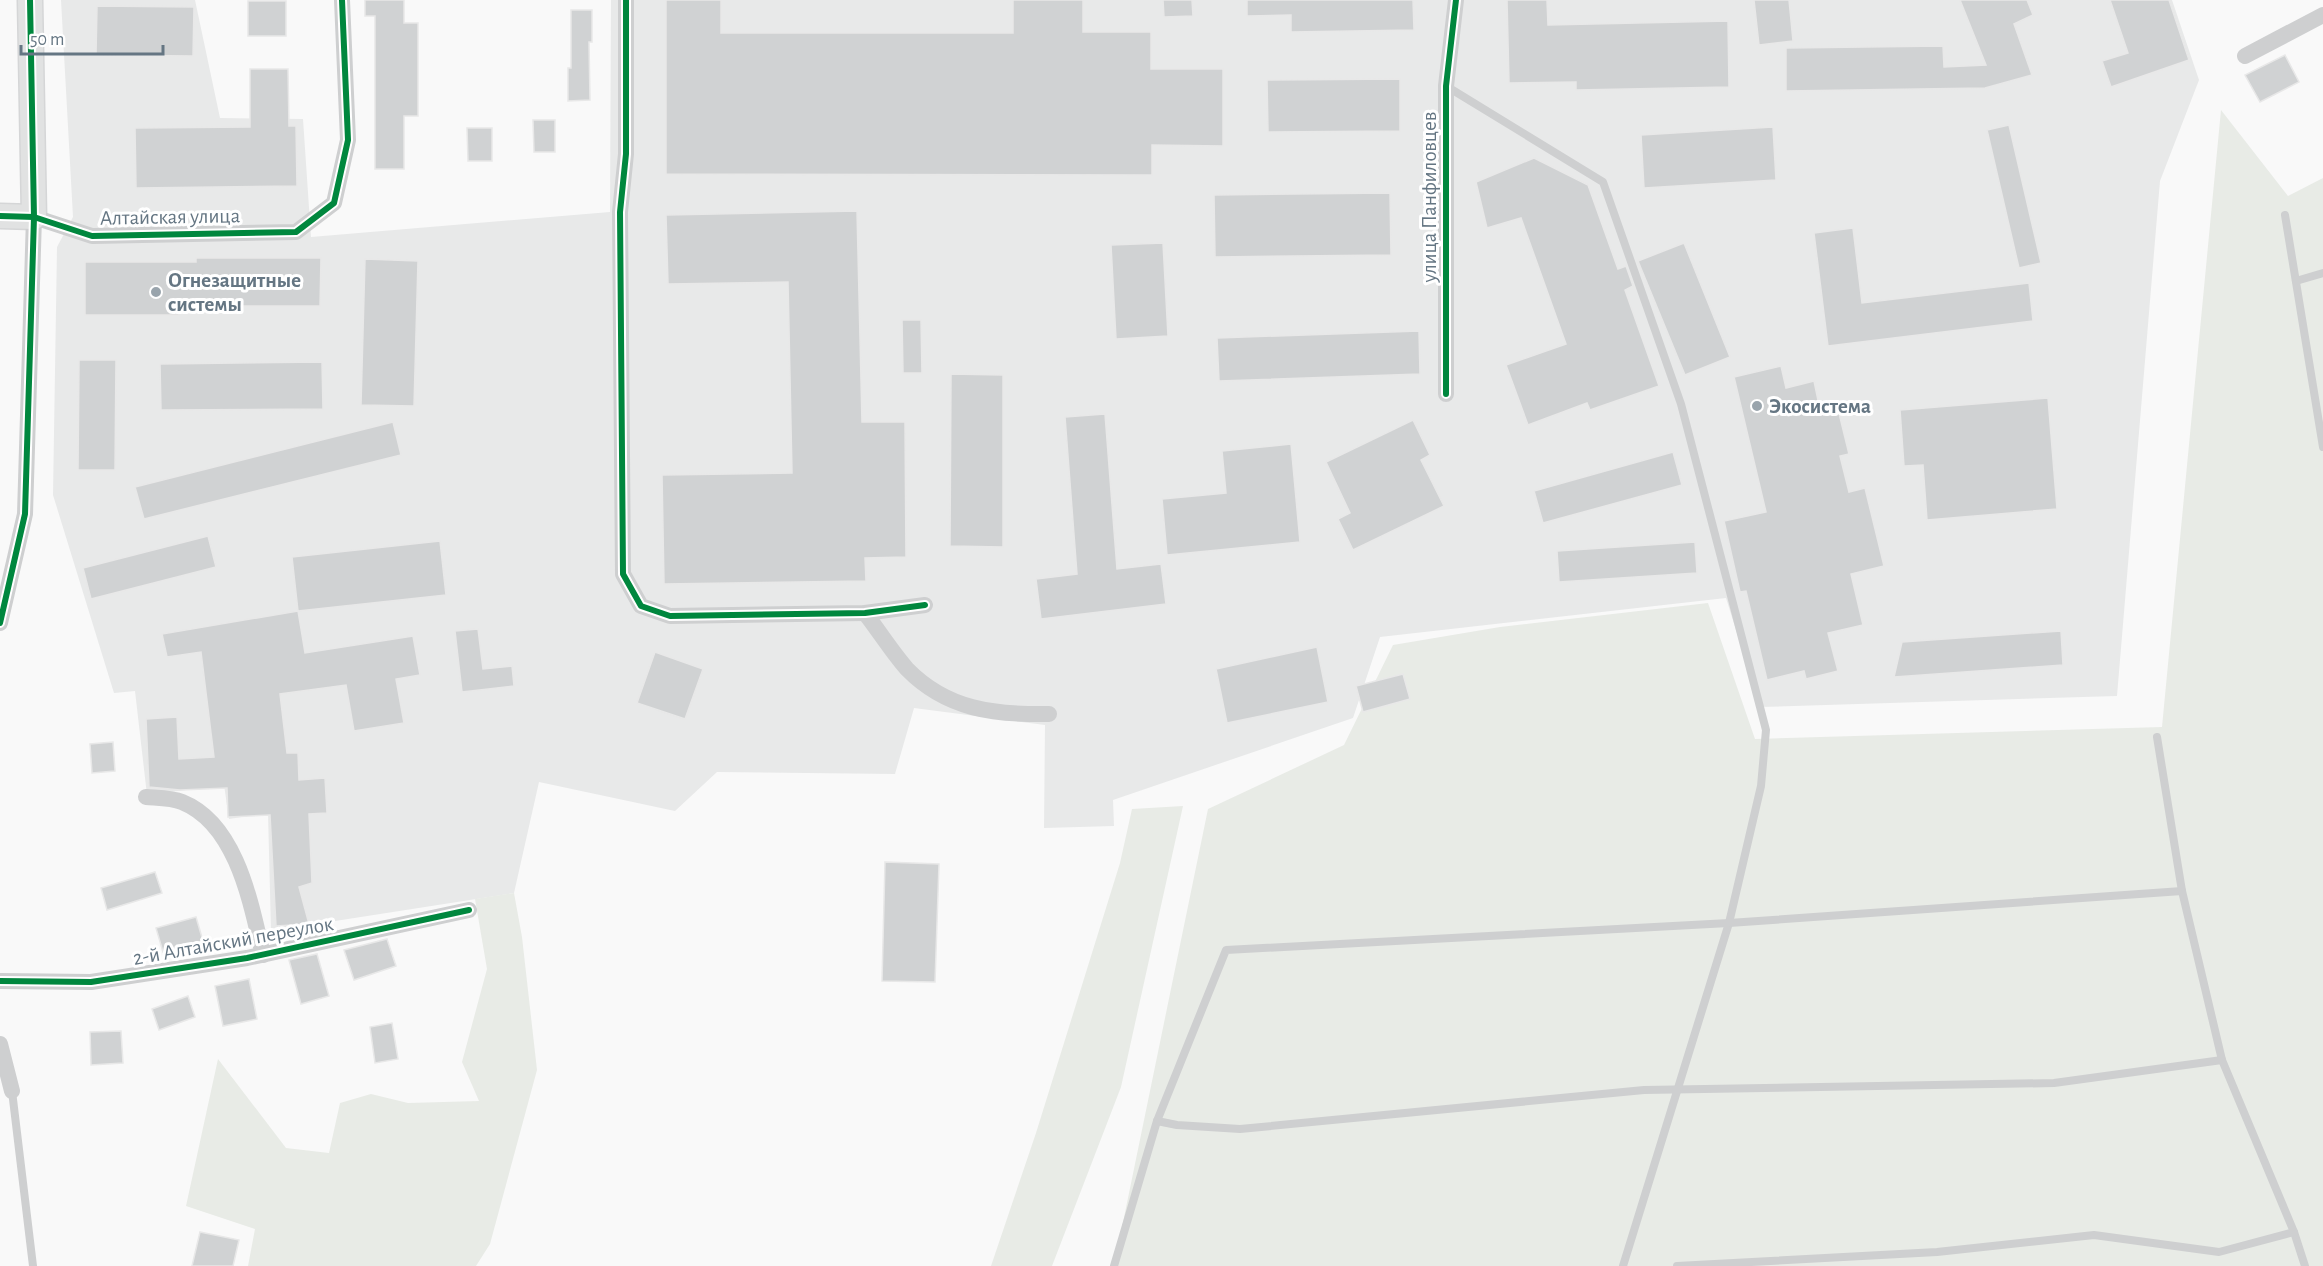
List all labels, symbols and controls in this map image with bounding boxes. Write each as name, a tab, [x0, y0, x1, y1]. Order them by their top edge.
scale bar	[21, 18, 164, 56]
text: 50 m	[30, 31, 64, 49]
street label: улица Панфиловцев	[1419, 111, 1440, 284]
street label: Алтайская улица	[100, 205, 241, 229]
place label: Огнезащитные системы	[168, 270, 301, 315]
marker: Огнезащитные системы	[149, 285, 163, 299]
place label: Экосистема	[1769, 396, 1871, 417]
marker: Экосистема	[1750, 399, 1764, 413]
street label: 2-й Алтайский переулок	[131, 913, 335, 969]

